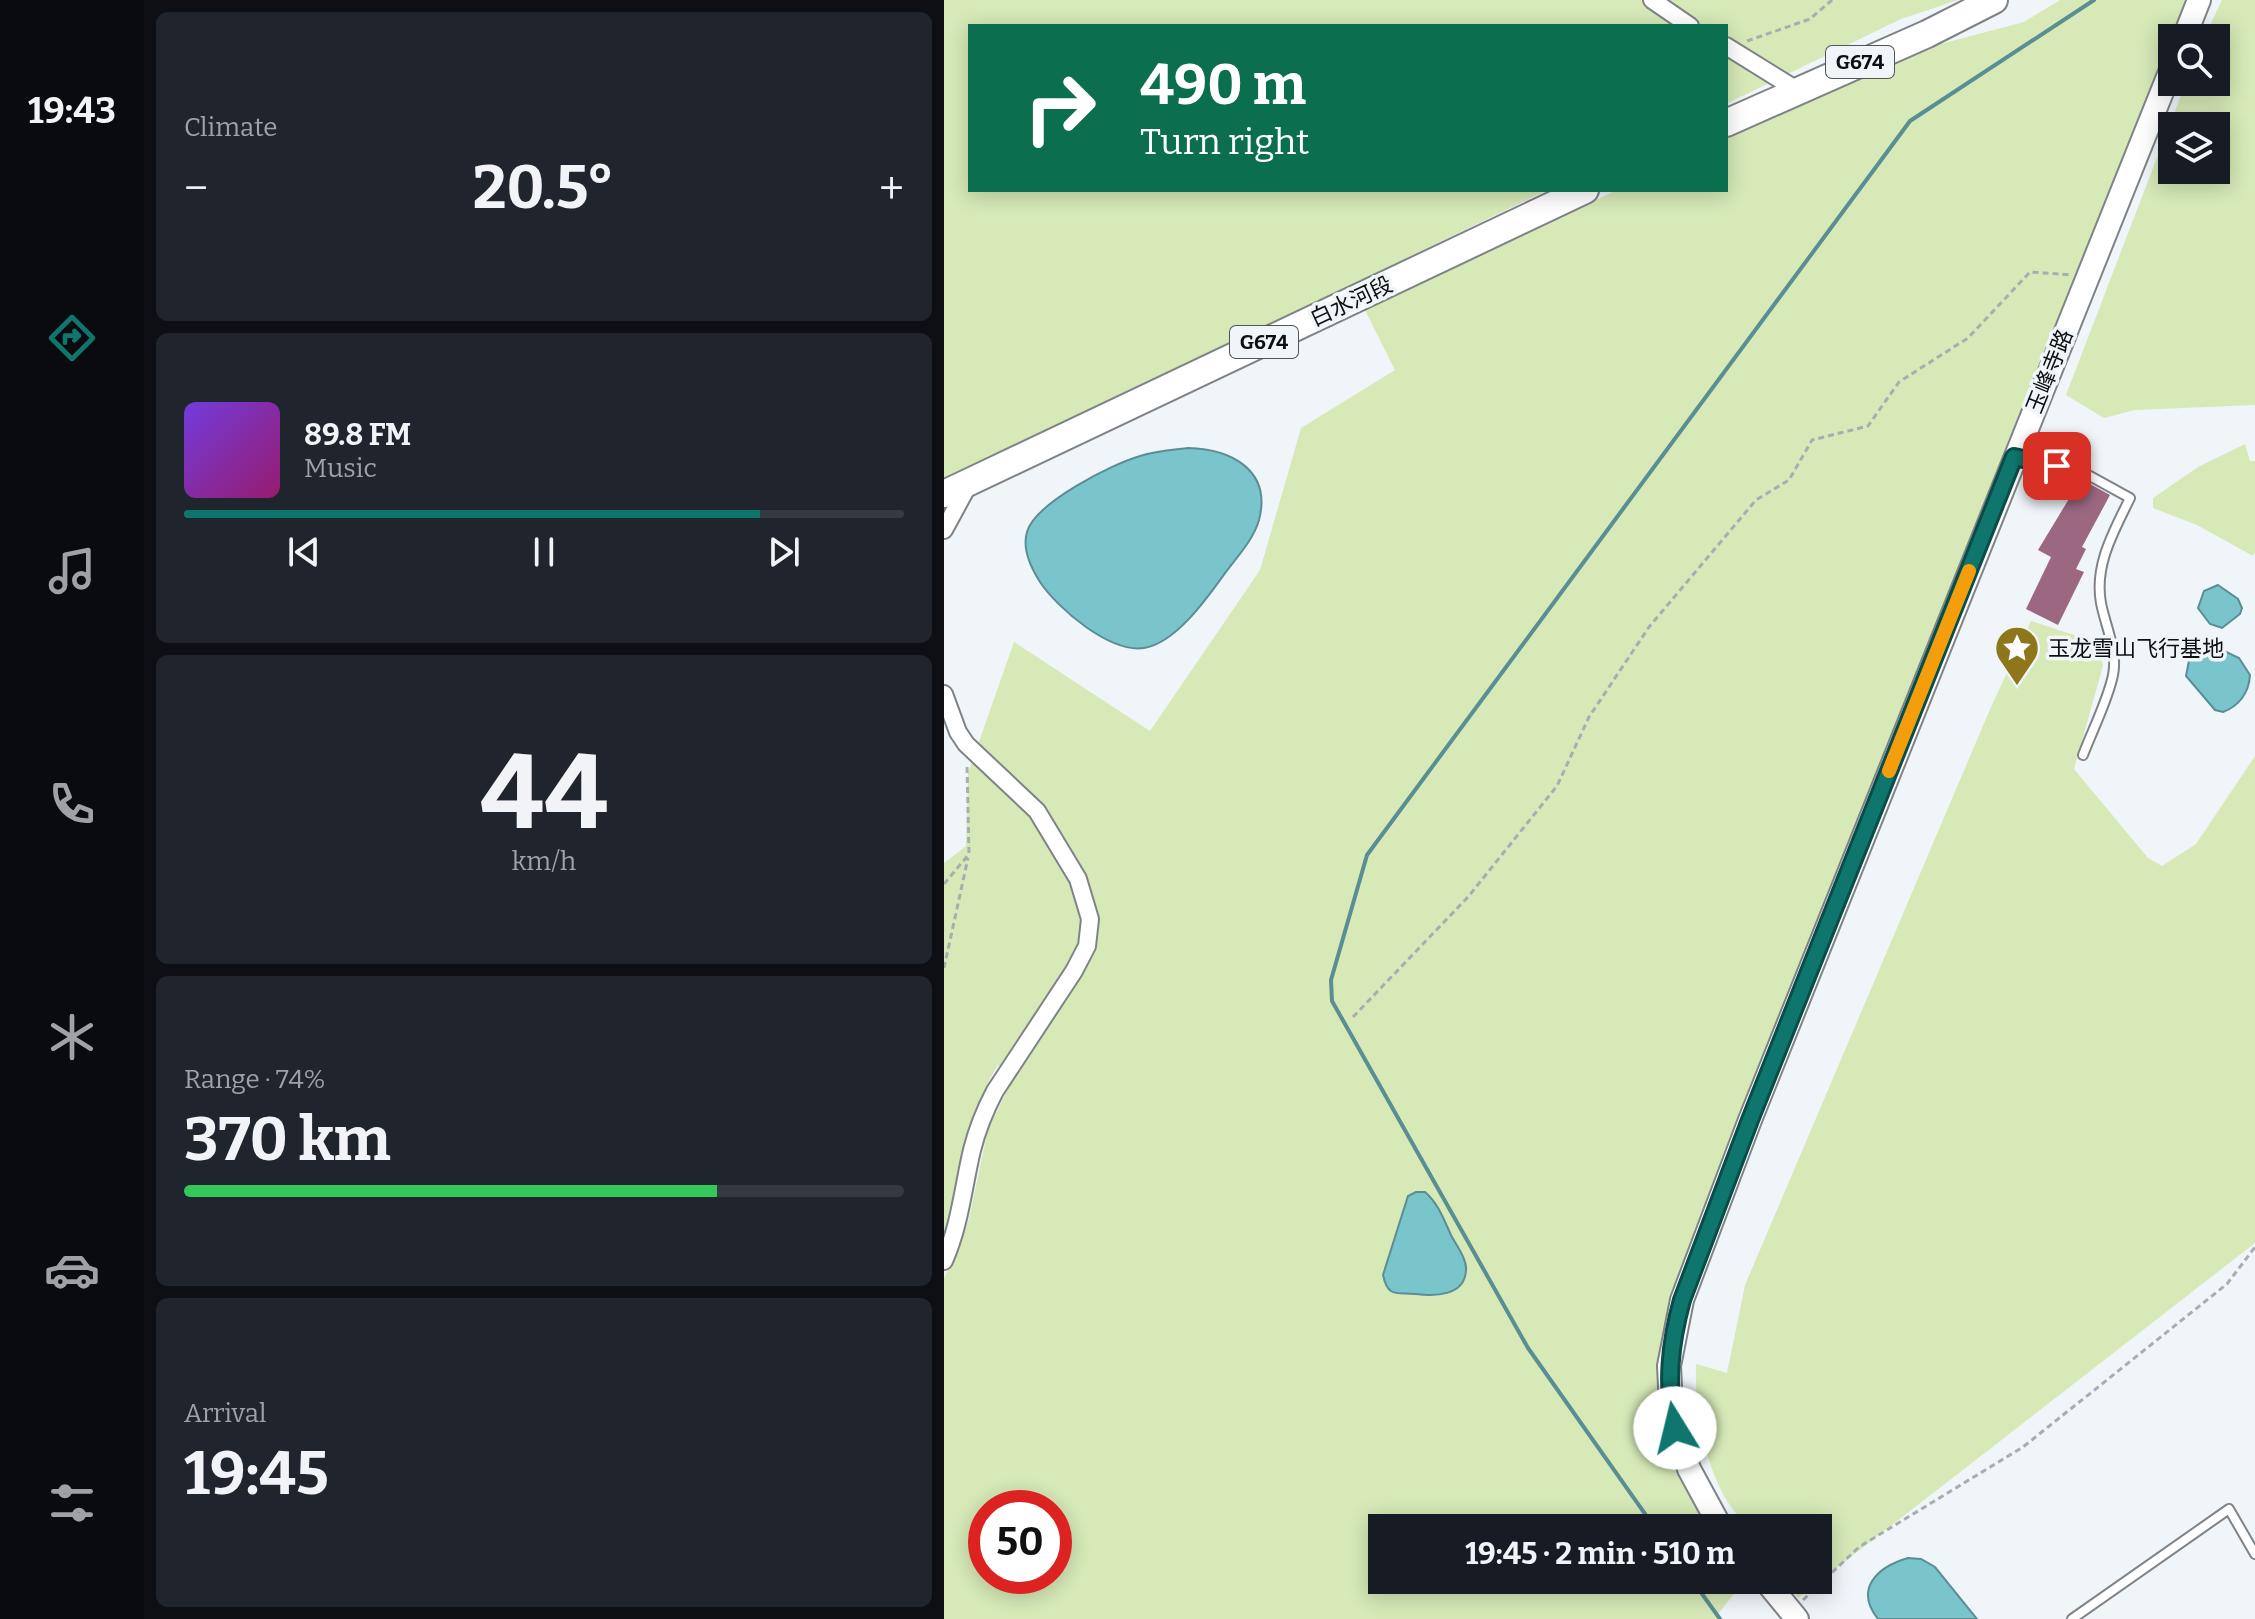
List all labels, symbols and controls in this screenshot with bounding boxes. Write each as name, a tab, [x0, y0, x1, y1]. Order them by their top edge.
map controls	[2158, 24, 2230, 184]
button: search	[2158, 24, 2230, 96]
road number: G674	[1826, 46, 1894, 78]
text: 490 m	[1140, 52, 1306, 119]
icon: right	[1008, 56, 1112, 160]
text: 19:43	[28, 89, 116, 133]
text: Climate	[184, 112, 278, 143]
button: layers	[2158, 112, 2230, 184]
text: Turn right	[1140, 120, 1309, 164]
text: 20.5°	[473, 152, 614, 224]
text: −	[184, 162, 208, 215]
text: +	[879, 162, 904, 215]
street label: 白水河段	[1306, 271, 1397, 332]
icon: directions	[44, 310, 100, 366]
street label: 玉峰寺路	[2020, 325, 2078, 417]
road number: G674	[1230, 326, 1298, 358]
text: 89.8 FM	[304, 417, 411, 453]
pin	[2023, 432, 2091, 500]
icon: arrive	[2035, 444, 2079, 488]
text: Music	[304, 453, 377, 484]
icon: previous	[282, 530, 326, 574]
icon: pause	[522, 530, 566, 574]
icon: next	[762, 530, 806, 574]
icon: music	[44, 543, 100, 599]
place icon: 玉龙雪山飞行基地	[1993, 624, 2041, 687]
place label: 玉龙雪山飞行基地	[2048, 635, 2224, 662]
text: 44	[480, 731, 608, 856]
icon: phone	[44, 776, 100, 832]
text: km/h	[512, 846, 576, 877]
icon: climate	[44, 1009, 100, 1065]
text: Range · 74%	[184, 1064, 326, 1095]
text: 370 km	[184, 1104, 391, 1176]
icon: car	[44, 1242, 100, 1298]
position arrow	[1633, 1386, 1717, 1470]
text: Arrival	[184, 1398, 266, 1429]
text: 19:45	[184, 1438, 329, 1510]
icon: filters	[44, 1475, 100, 1531]
speed limit sign: 50	[968, 1490, 1072, 1594]
text: 19:45 · 2 min · 510 m	[1465, 1536, 1735, 1572]

